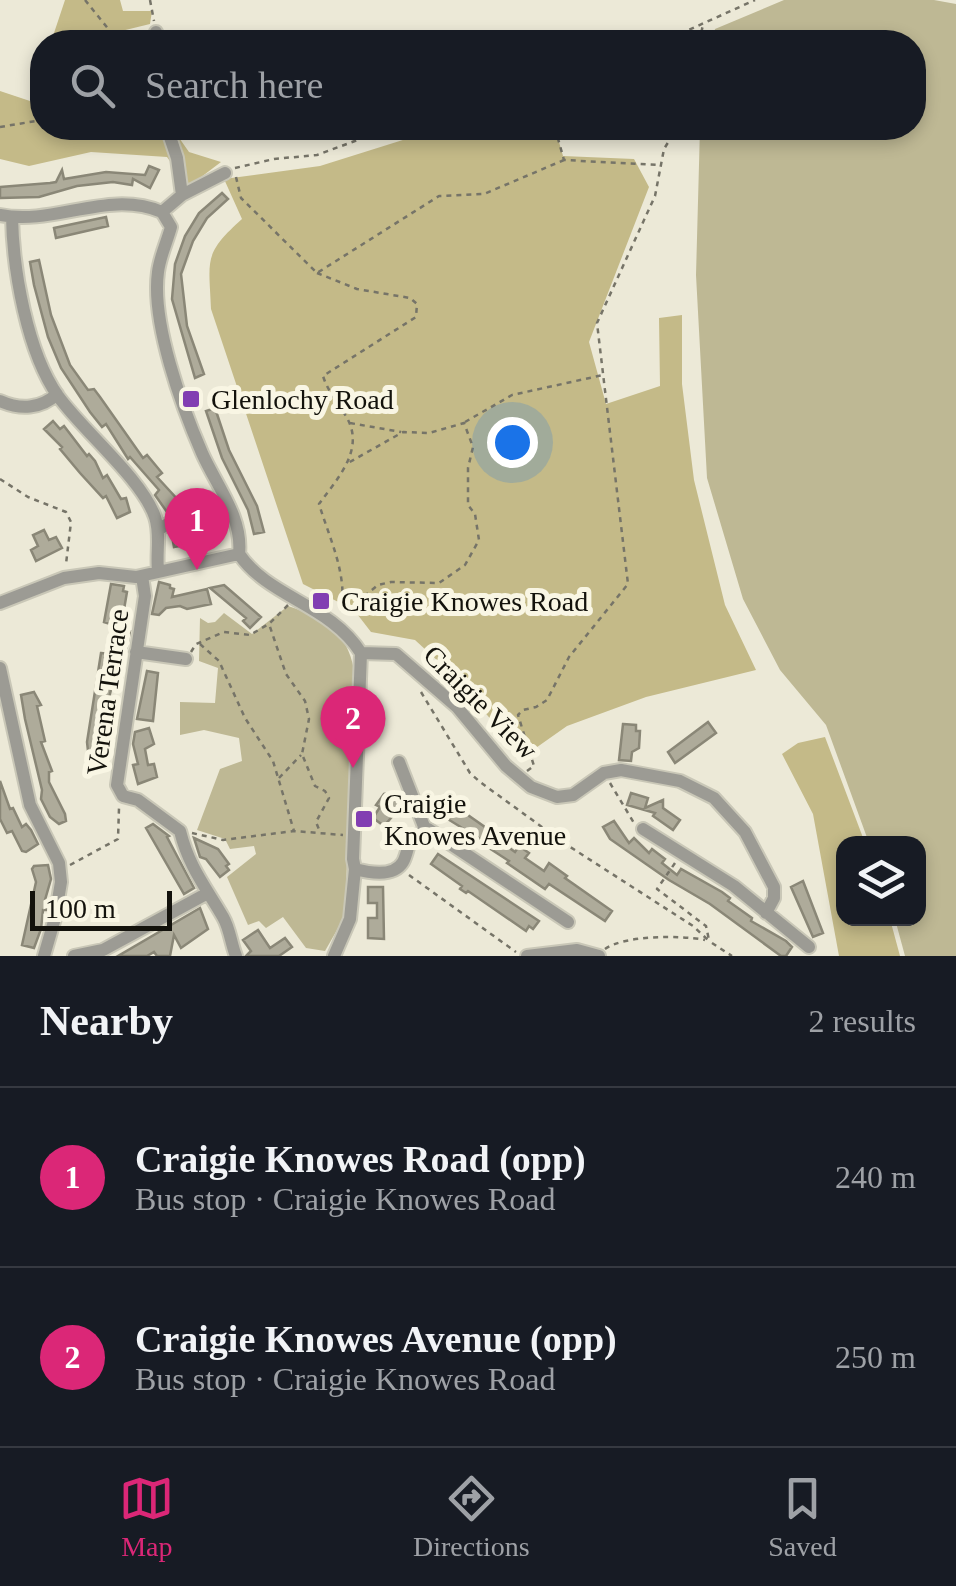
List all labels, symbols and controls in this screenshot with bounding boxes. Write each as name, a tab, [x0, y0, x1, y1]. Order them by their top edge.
search box	[30, 30, 926, 140]
icon: search	[65, 58, 120, 113]
text: Search here	[145, 64, 323, 106]
place label: Glenlochy Road	[211, 384, 394, 415]
marker: Glenlochy Road	[180, 388, 202, 410]
your location	[487, 417, 538, 468]
pin: 1	[164, 488, 230, 570]
place label: Craigie Knowes Road	[341, 586, 588, 617]
marker: Craigie Knowes Road	[310, 590, 332, 612]
street label: Verena Terrace	[80, 607, 135, 777]
street label: Craigie View	[417, 639, 544, 766]
pin: 2	[320, 686, 386, 768]
place label: Craigie Knowes Avenue	[384, 788, 566, 851]
marker: Craigie Knowes Avenue	[353, 808, 375, 830]
map controls	[836, 836, 926, 926]
button: layers	[836, 836, 926, 926]
scale bar	[30, 886, 172, 930]
text: 100 m	[45, 893, 116, 924]
text: Nearby	[40, 998, 173, 1044]
text: 2 results	[808, 1003, 916, 1039]
text: Craigie Knowes Road (opp)	[135, 1138, 586, 1180]
text: 1	[65, 1159, 81, 1195]
text: 240 m	[835, 1159, 916, 1195]
text: Bus stop · Craigie Knowes Road	[135, 1181, 555, 1217]
text: Craigie Knowes Avenue (opp)	[135, 1318, 617, 1360]
text: 2	[65, 1339, 81, 1375]
text: 250 m	[835, 1339, 916, 1375]
text: Bus stop · Craigie Knowes Road	[135, 1361, 555, 1397]
tab: Map	[119, 1471, 174, 1563]
tab: Directions	[413, 1471, 530, 1563]
tab: Saved	[768, 1471, 837, 1563]

